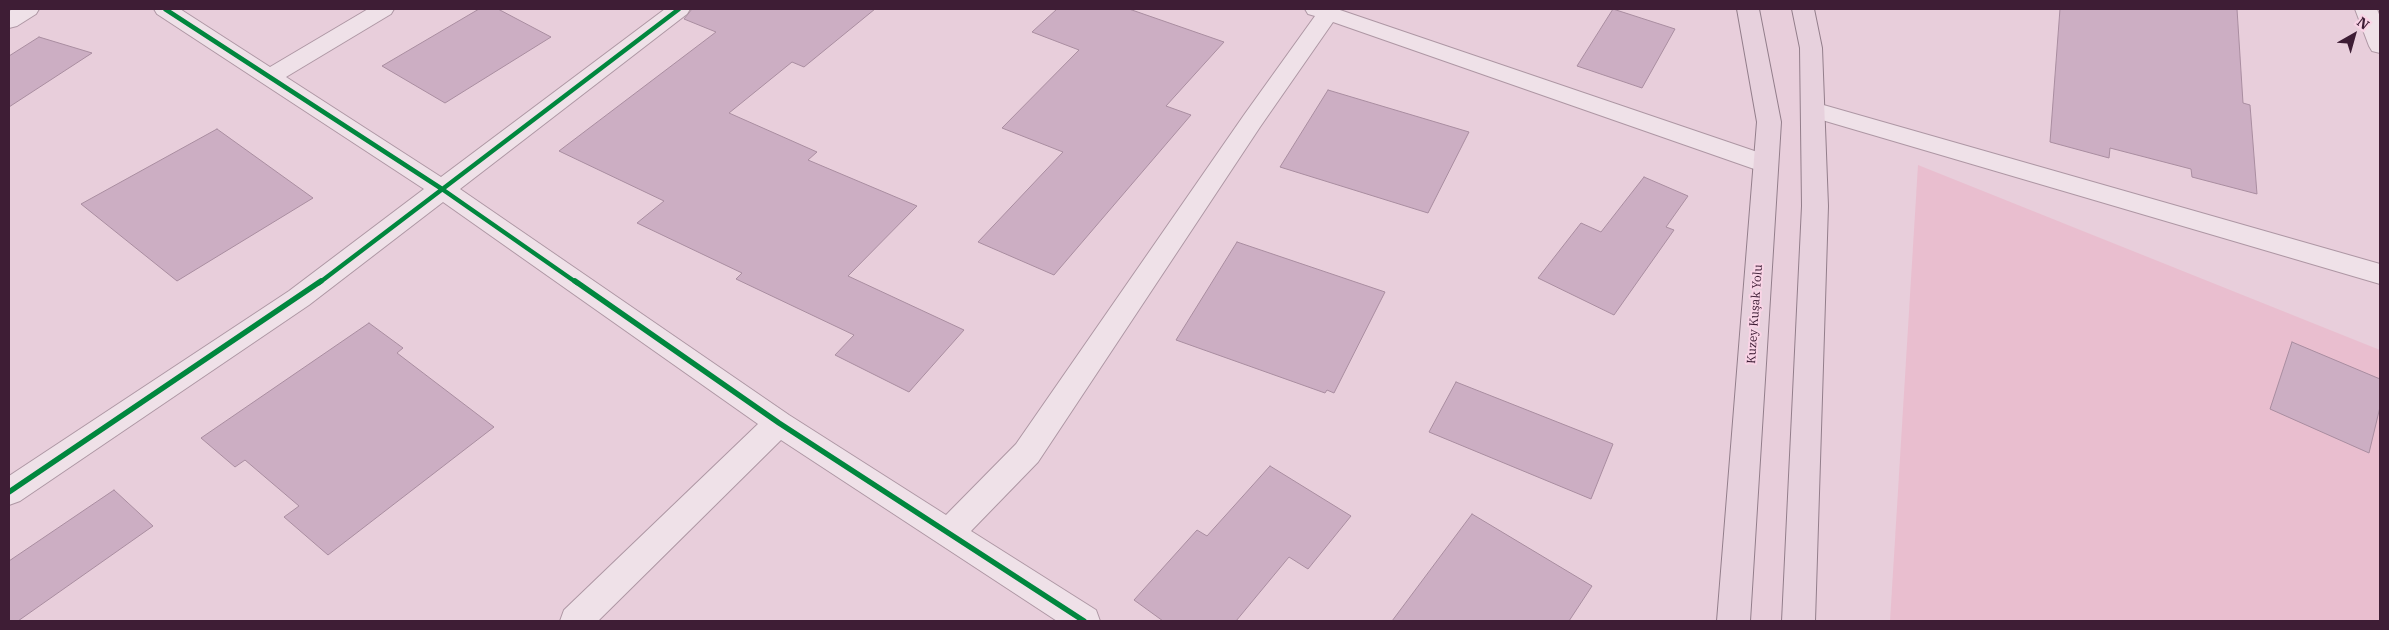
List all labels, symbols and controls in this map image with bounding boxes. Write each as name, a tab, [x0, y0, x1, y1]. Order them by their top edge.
north arrow	[2329, 10, 2379, 60]
text: N	[2353, 13, 2373, 34]
street label: Kuzey Kuşak Yolu	[1744, 264, 1766, 364]

